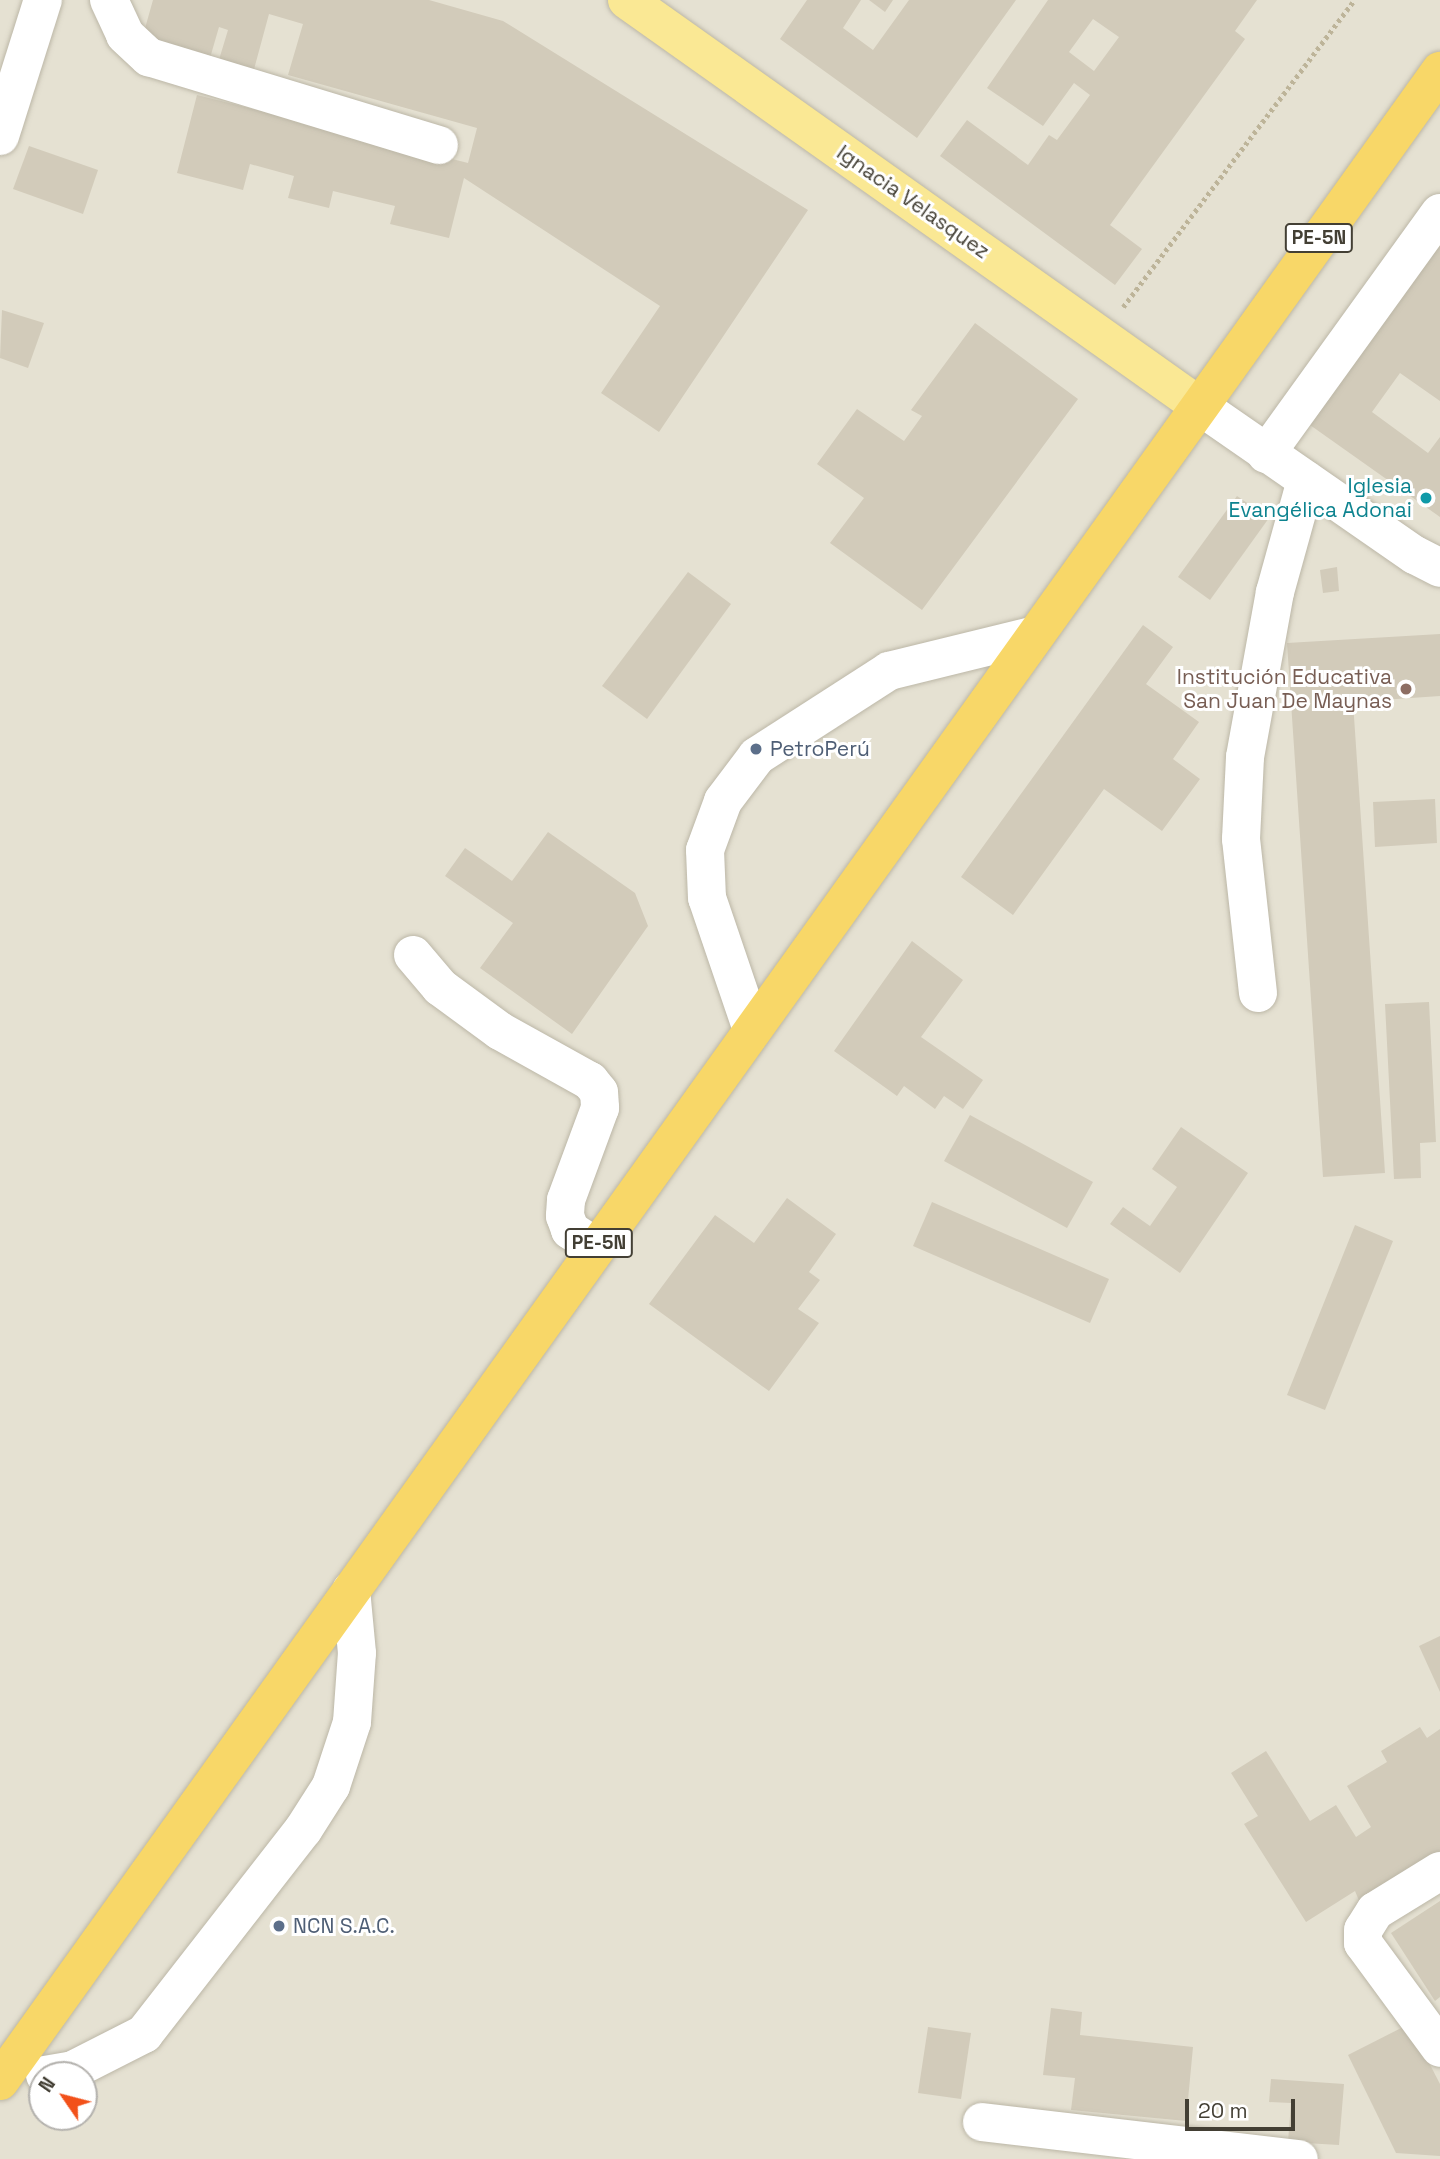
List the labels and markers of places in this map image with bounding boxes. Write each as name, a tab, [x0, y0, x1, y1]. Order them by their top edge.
place label: Iglesia Evangélica Adonai	[1228, 473, 1412, 523]
marker: Iglesia Evangélica Adonai	[1418, 490, 1434, 506]
place label: Institución Educativa San Juan De Maynas	[1177, 664, 1392, 714]
marker: Institución Educativa San Juan De Maynas	[1398, 681, 1414, 697]
place label: PetroPerú	[770, 736, 870, 762]
marker: PetroPerú	[748, 741, 764, 757]
place label: NCN S.A.C.	[293, 1913, 395, 1939]
marker: NCN S.A.C.	[271, 1918, 287, 1934]

